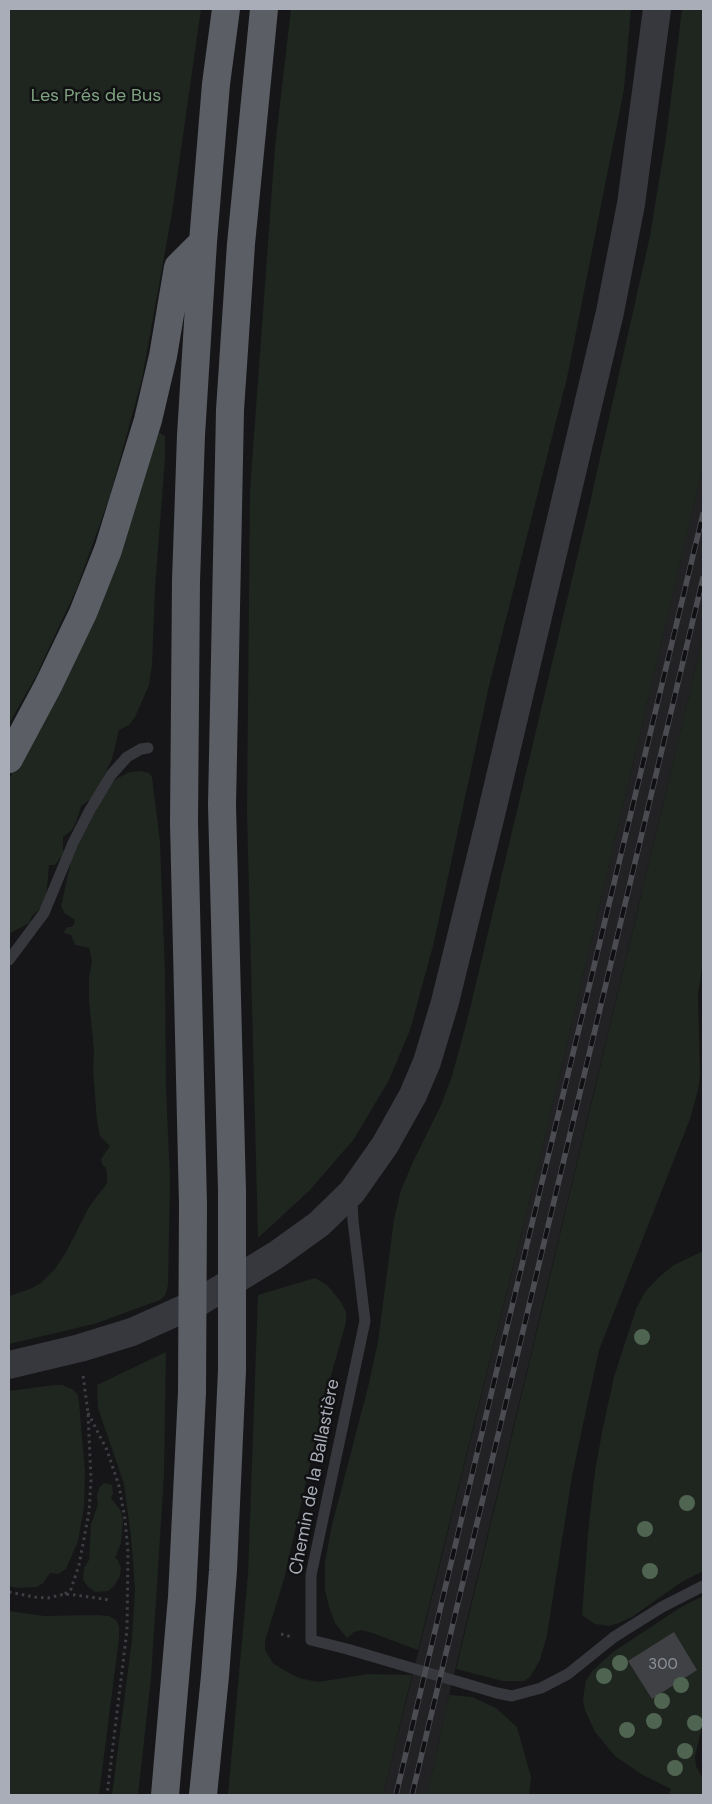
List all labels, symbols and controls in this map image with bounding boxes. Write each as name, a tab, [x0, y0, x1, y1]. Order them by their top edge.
park label: Les Prés de Bus	[31, 85, 161, 107]
street label: Chemin de la Ballastière	[285, 1377, 345, 1577]
house number: 300	[648, 1656, 678, 1674]

